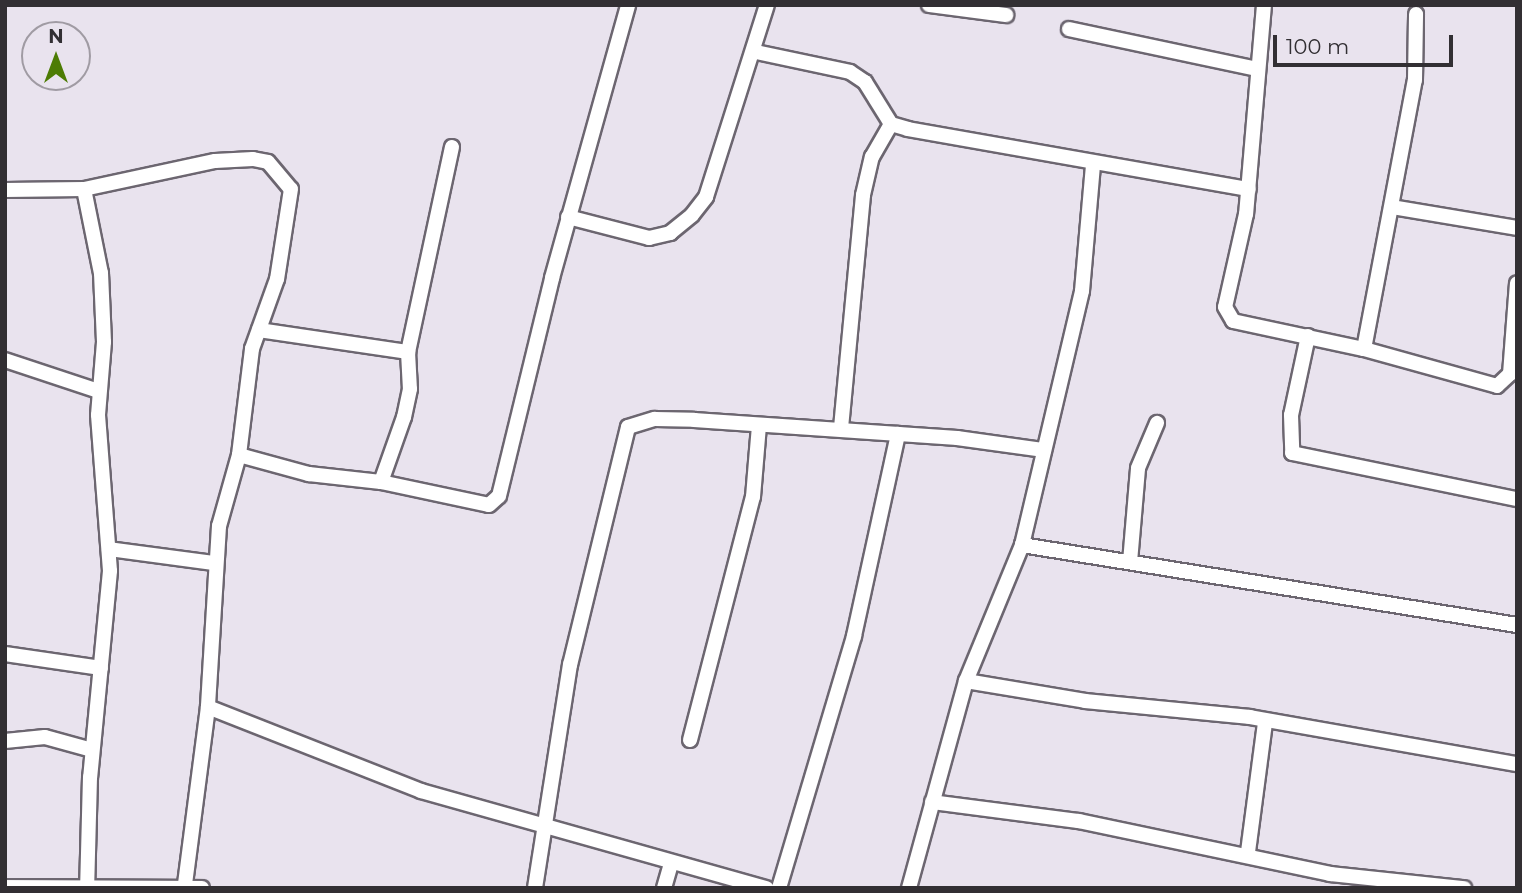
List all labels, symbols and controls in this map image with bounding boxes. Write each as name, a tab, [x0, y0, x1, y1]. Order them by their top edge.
north arrow	[21, 21, 91, 91]
scale bar	[1277, 21, 1457, 65]
text: N	[48, 25, 64, 48]
text: 100 m	[1286, 34, 1349, 59]

